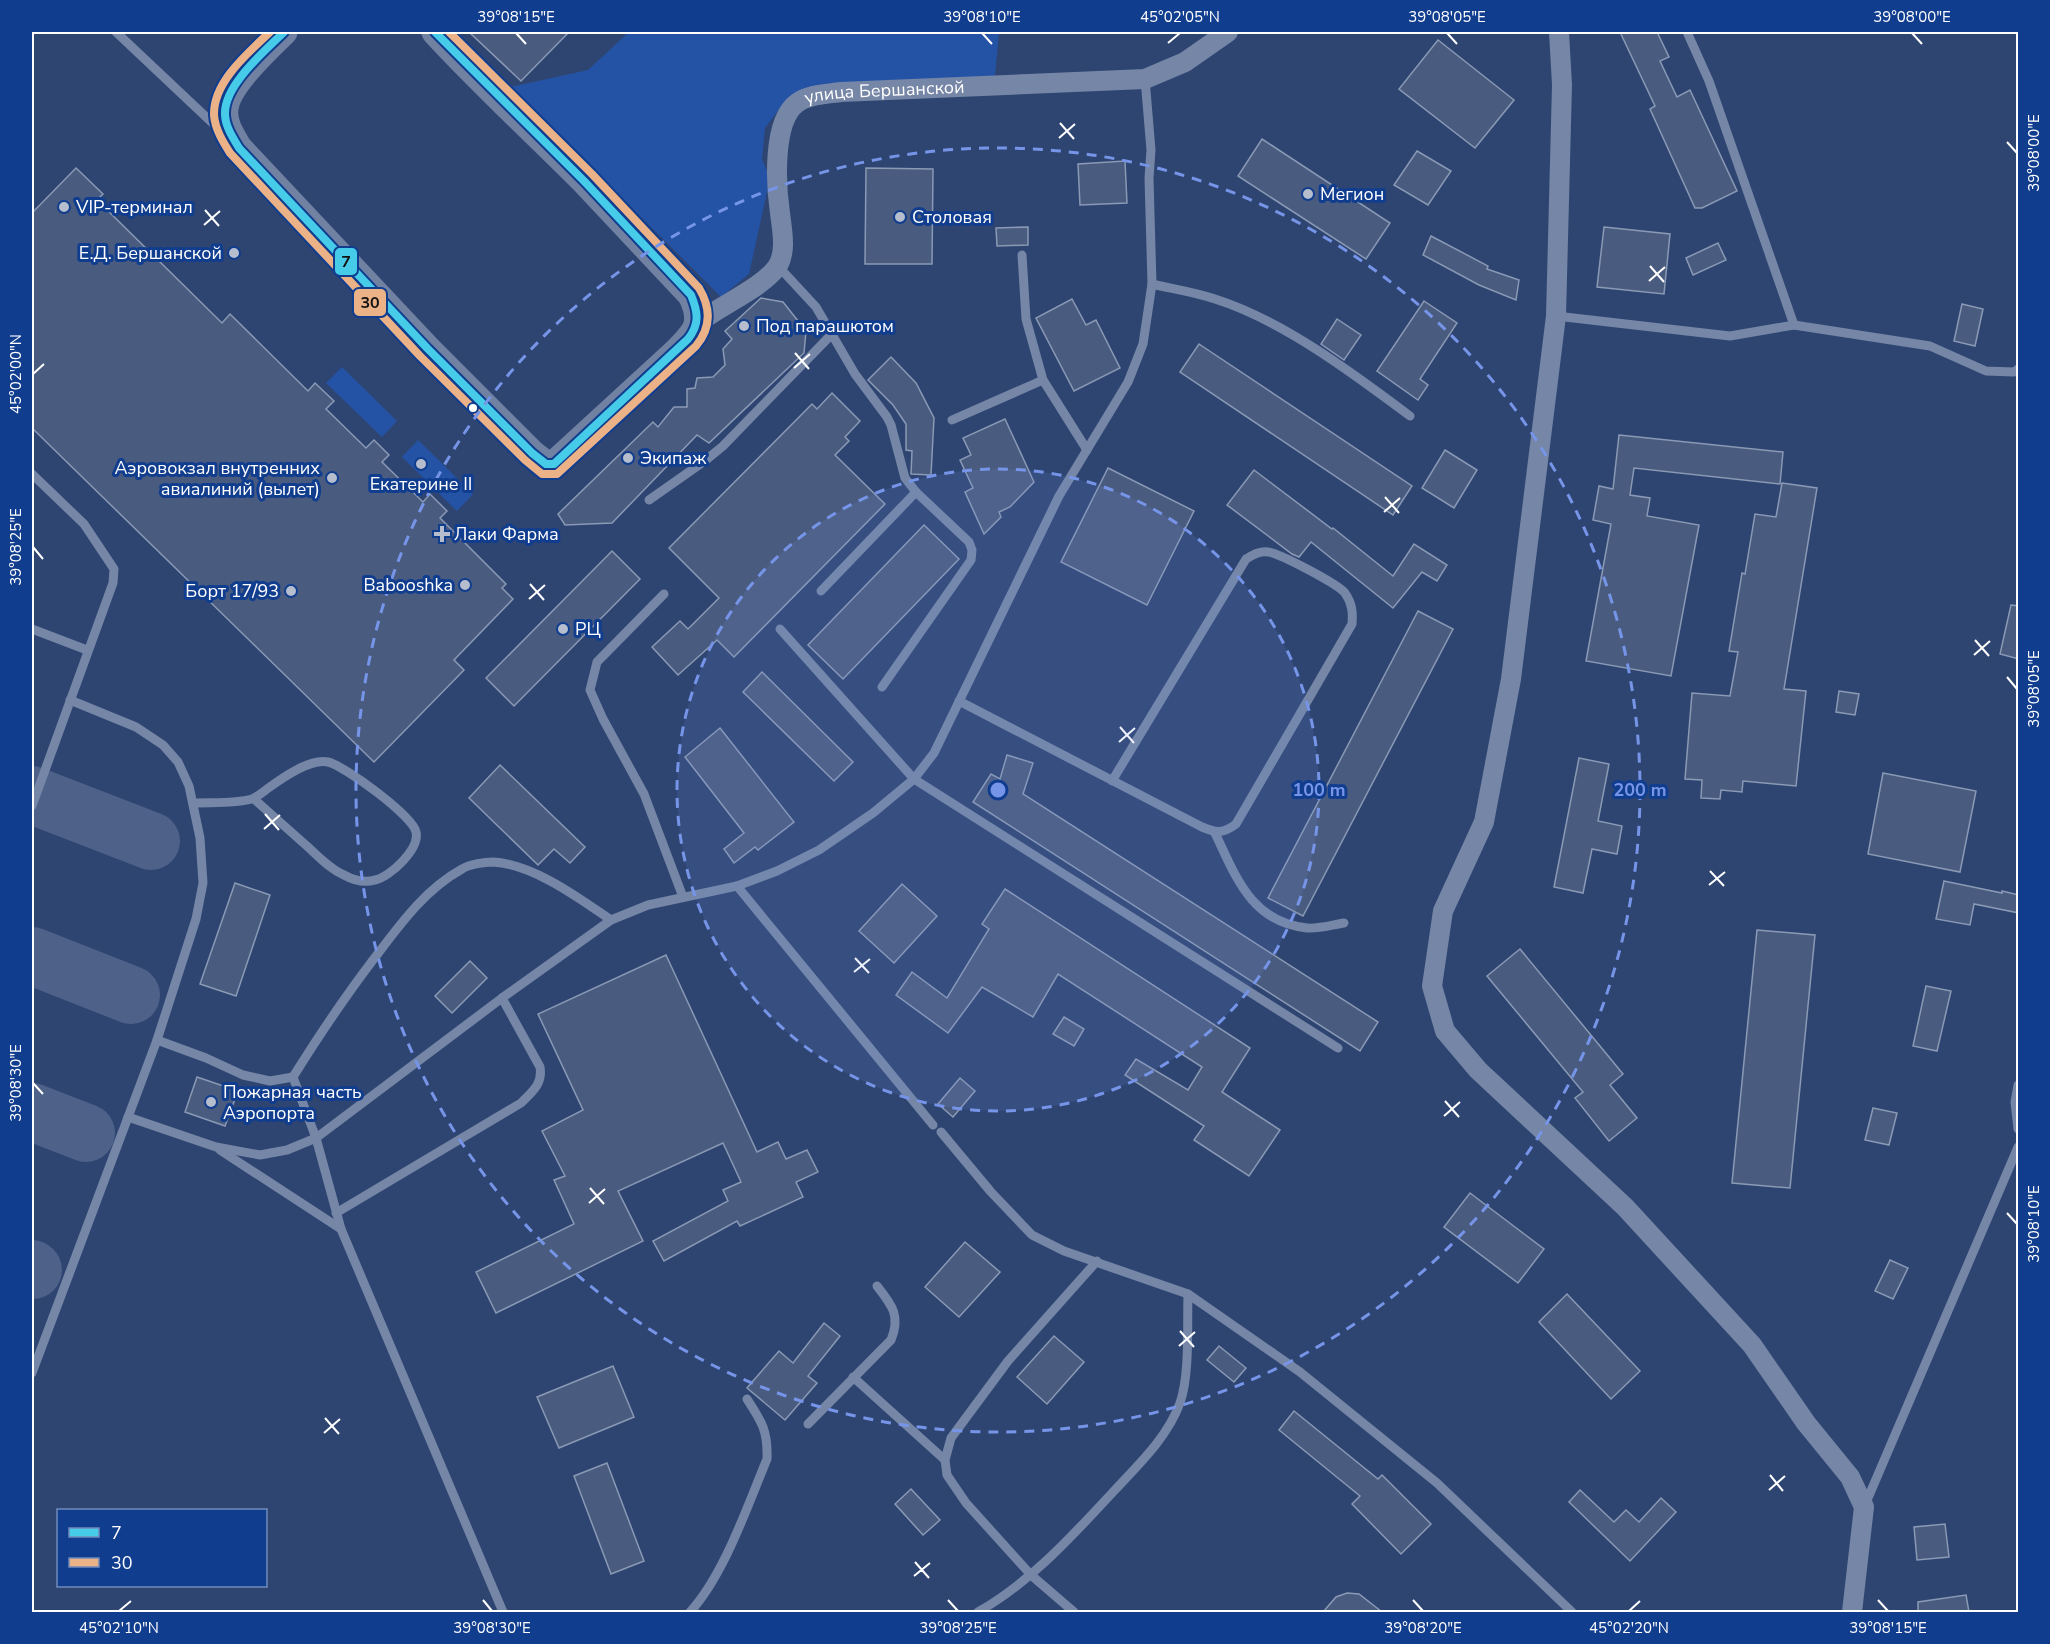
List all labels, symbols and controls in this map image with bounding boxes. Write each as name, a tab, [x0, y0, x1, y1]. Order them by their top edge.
text: 39°08'15"E	[477, 7, 555, 27]
text: 39°08'10"E	[943, 7, 1021, 27]
text: 45°02'05"N	[1140, 7, 1220, 27]
text: 39°08'05"E	[1408, 7, 1486, 27]
text: 39°08'00"E	[1873, 7, 1951, 27]
street label: улица Бершанской	[801, 75, 965, 110]
text: 39°08'00"E	[2024, 114, 2044, 192]
place label: Мегион	[1320, 182, 1384, 206]
marker: Мегион	[1301, 187, 1315, 201]
place label: VIP-терминал	[75, 195, 193, 219]
marker: VIP-терминал	[57, 200, 71, 214]
place label: Столовая	[912, 205, 992, 229]
marker: Столовая	[893, 210, 907, 224]
place label: Е.Д. Бершанской	[79, 241, 222, 265]
marker: Е.Д. Бершанской	[227, 246, 241, 260]
line badge: 7	[334, 247, 358, 276]
text: 7	[341, 251, 351, 273]
line badge: 30	[353, 288, 387, 317]
text: 30	[360, 292, 380, 314]
place label: Под парашютом	[756, 314, 894, 338]
marker: Под парашютом	[737, 319, 751, 333]
text: 45°02'00"N	[6, 334, 26, 414]
unlabelled marker	[467, 402, 479, 414]
place label: Экипаж	[640, 446, 707, 470]
marker: Экипаж	[621, 451, 635, 465]
place label: Аэровокзал внутренних авиалиний (вылет)	[114, 456, 320, 501]
marker: Екатерине II	[414, 457, 428, 471]
marker: Аэровокзал внутренних авиалиний (вылет)	[325, 471, 339, 485]
place label: Екатерине II	[370, 472, 472, 496]
text: 39°08'25"E	[6, 508, 26, 586]
place label: Лаки Фарма	[454, 522, 559, 546]
marker: Лаки Фарма	[435, 527, 449, 541]
place label: Babooshka	[363, 573, 453, 597]
marker: Babooshka	[458, 578, 472, 592]
place label: Борт 17/93	[185, 579, 279, 603]
marker: Борт 17/93	[284, 584, 298, 598]
place label: РЦ	[575, 617, 601, 641]
marker: РЦ	[556, 622, 570, 636]
text: 39°08'05"E	[2024, 650, 2044, 728]
text: 100 m	[1292, 778, 1346, 802]
text: 200 m	[1613, 778, 1667, 802]
centre of rings	[988, 780, 1008, 800]
text: 39°08'30"E	[6, 1044, 26, 1122]
place label: Пожарная часть Аэропорта	[223, 1080, 362, 1125]
marker: Пожарная часть Аэропорта	[204, 1095, 218, 1109]
text: 39°08'10"E	[2024, 1185, 2044, 1263]
legend	[57, 1509, 267, 1587]
text: 7	[111, 1521, 122, 1545]
text: 30	[111, 1551, 133, 1575]
text: 45°02'10"N	[79, 1618, 159, 1638]
text: 39°08'30"E	[453, 1618, 531, 1638]
text: 39°08'25"E	[919, 1618, 997, 1638]
text: 39°08'20"E	[1384, 1618, 1462, 1638]
text: 45°02'20"N	[1589, 1618, 1669, 1638]
text: 39°08'15"E	[1849, 1618, 1927, 1638]

